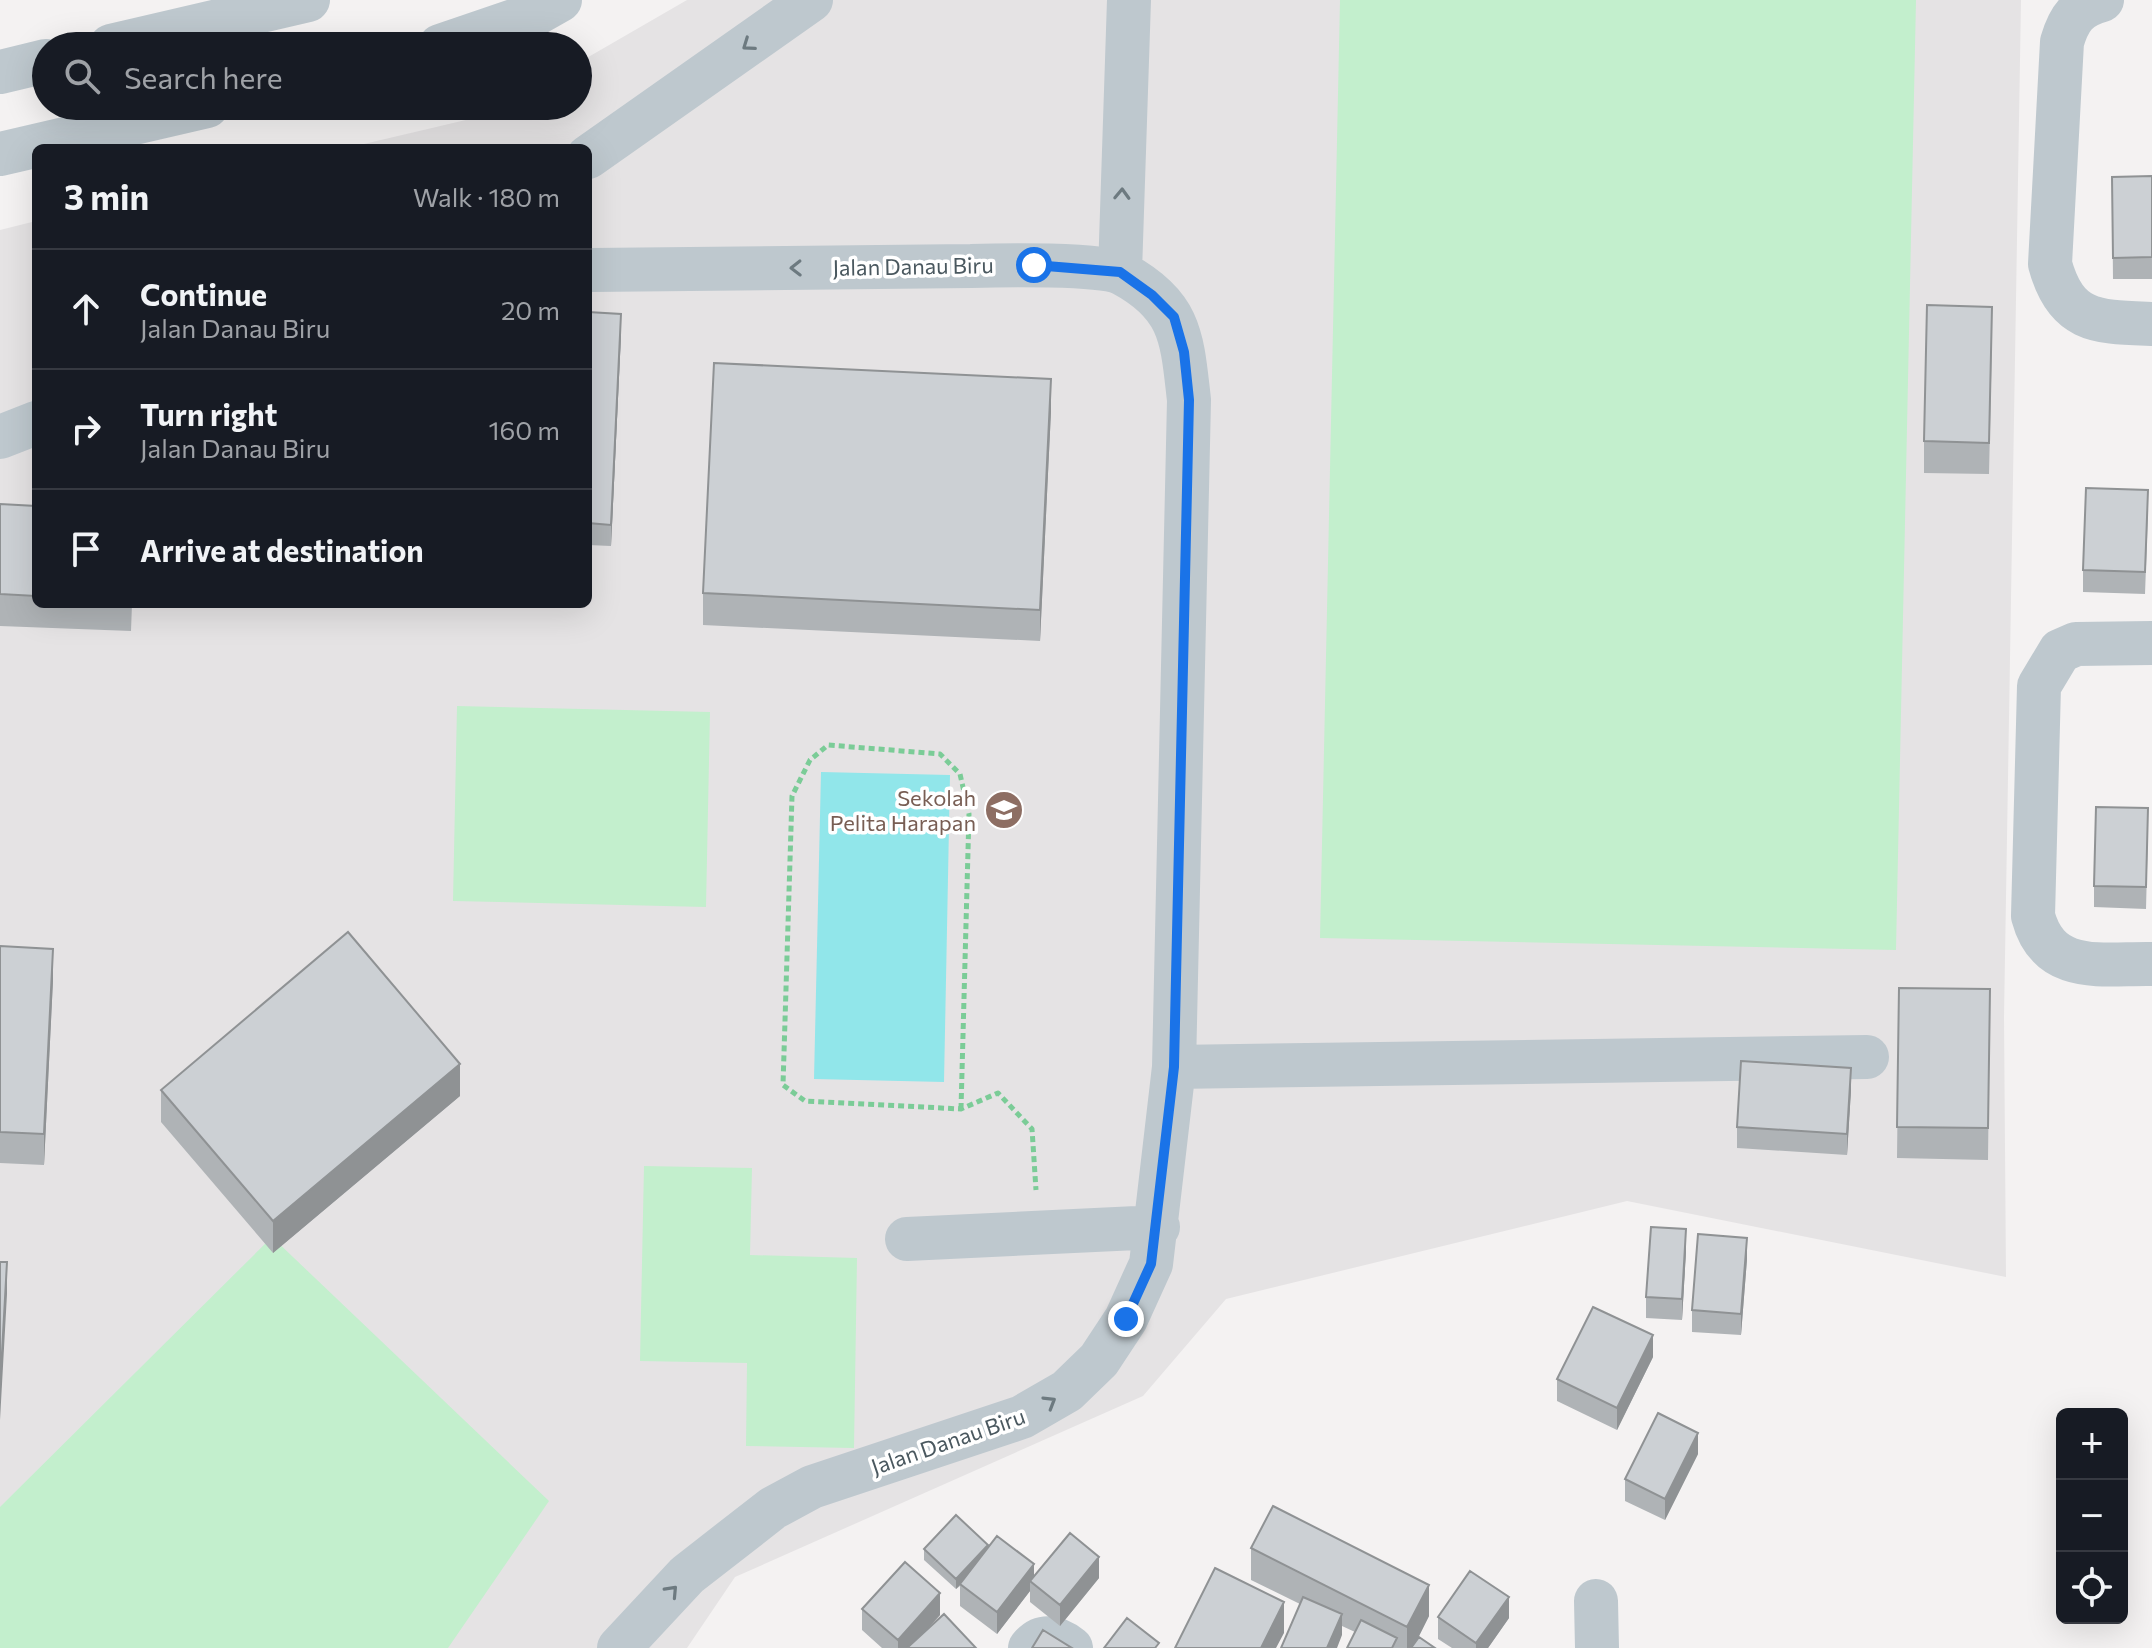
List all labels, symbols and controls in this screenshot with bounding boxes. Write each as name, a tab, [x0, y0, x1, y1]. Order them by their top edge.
search box	[32, 32, 592, 120]
one-way arrow	[742, 35, 756, 50]
icon: search	[60, 54, 104, 98]
text: Search here	[124, 58, 283, 95]
text: 3 min	[64, 175, 149, 217]
text: Walk · 180 m	[413, 181, 560, 212]
one-way arrow	[1114, 187, 1131, 200]
route start	[1016, 247, 1052, 283]
street label: Jalan Danau Biru	[832, 251, 994, 281]
one-way arrow	[789, 259, 802, 277]
text: Continue	[140, 275, 267, 312]
icon: ahead	[64, 287, 108, 331]
text: 20 m	[501, 294, 560, 325]
text: Jalan Danau Biru	[140, 312, 330, 343]
text: Turn right	[140, 395, 277, 432]
icon: right	[64, 407, 108, 451]
text: 160 m	[488, 414, 560, 445]
text: Jalan Danau Biru	[140, 432, 330, 463]
icon: arrive	[64, 527, 108, 571]
text: Arrive at destination	[140, 531, 424, 568]
place label: Sekolah Pelita Harapan	[830, 784, 976, 836]
school or university icon: Sekolah Pelita Harapan	[983, 789, 1025, 831]
route end	[1108, 1301, 1144, 1337]
one-way arrow	[1041, 1396, 1056, 1412]
street label: Jalan Danau Biru	[867, 1402, 1029, 1480]
map controls	[2056, 1408, 2128, 1624]
button: +	[2056, 1408, 2128, 1480]
button: −	[2056, 1480, 2128, 1552]
button: locate	[2056, 1552, 2128, 1624]
one-way arrow	[663, 1586, 678, 1600]

